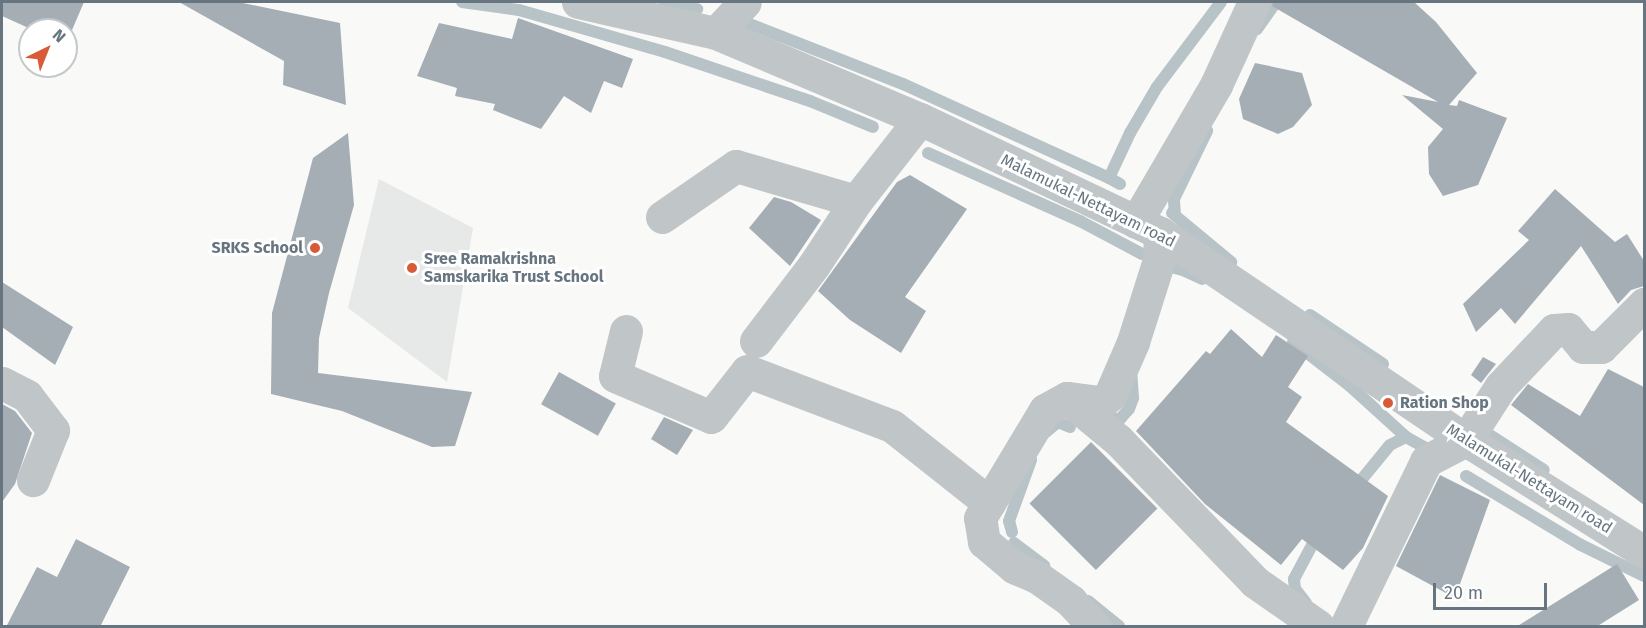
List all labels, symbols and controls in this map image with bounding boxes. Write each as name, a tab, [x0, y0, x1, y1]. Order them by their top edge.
north arrow	[18, 18, 78, 78]
text: N	[49, 25, 70, 46]
street label: Malamukal-Nettayam road	[998, 150, 1178, 252]
place label: SRKS School	[212, 238, 303, 258]
marker: SRKS School	[308, 241, 322, 255]
place label: Sree Ramakrishna Samskarika Trust School	[424, 249, 604, 287]
marker: Sree Ramakrishna Samskarika Trust School	[405, 261, 419, 275]
place label: Ration Shop	[1400, 393, 1489, 413]
marker: Ration Shop	[1381, 396, 1395, 410]
street label: Malamukal-Nettayam road	[1443, 420, 1615, 538]
scale bar	[1436, 571, 1550, 609]
text: 20 m	[1444, 582, 1483, 604]

